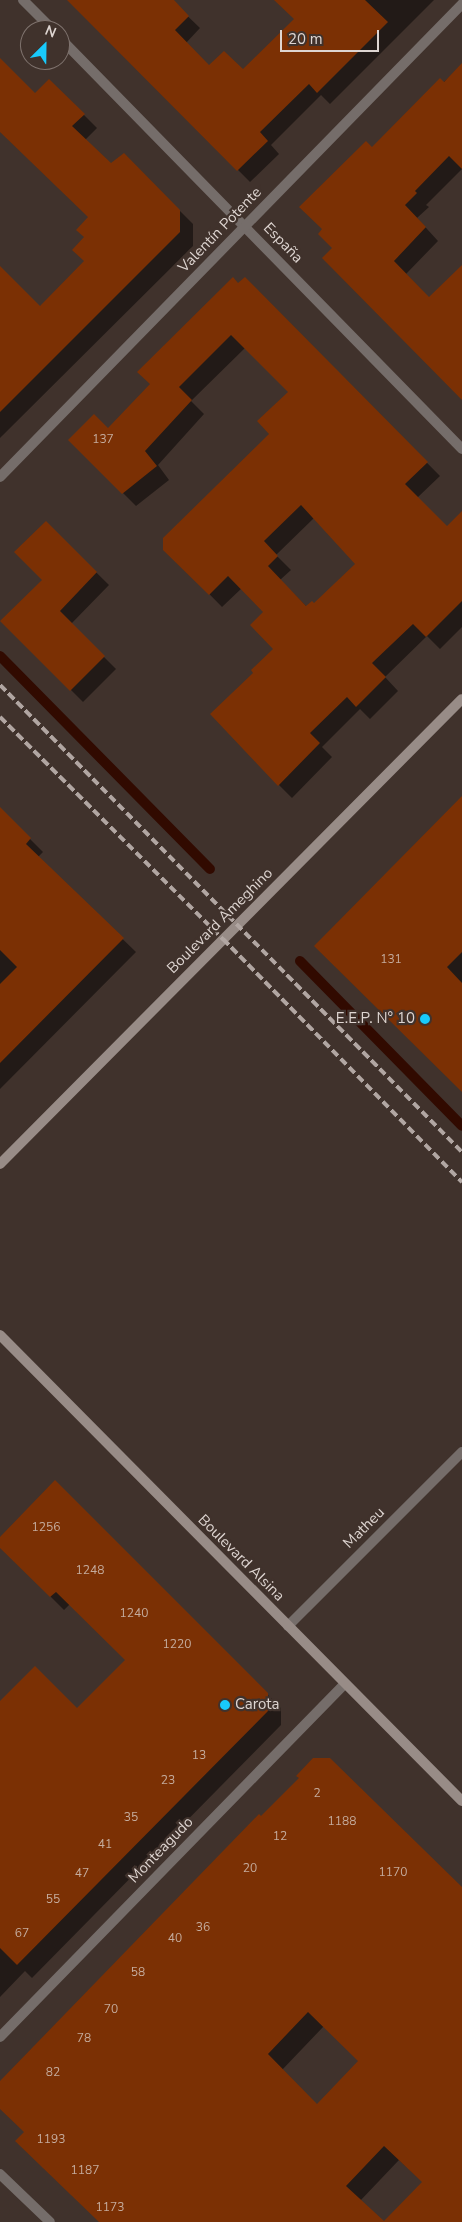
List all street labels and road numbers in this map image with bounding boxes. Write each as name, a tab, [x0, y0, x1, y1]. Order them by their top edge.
street label: Valentín Potente	[175, 184, 265, 276]
street label: España	[260, 219, 306, 267]
street label: Boulevard Ameghino	[163, 864, 277, 978]
street label: Matheu	[340, 1504, 388, 1552]
street label: Boulevard Alsina	[194, 1511, 288, 1605]
street label: Monteagudo	[125, 1813, 197, 1887]

